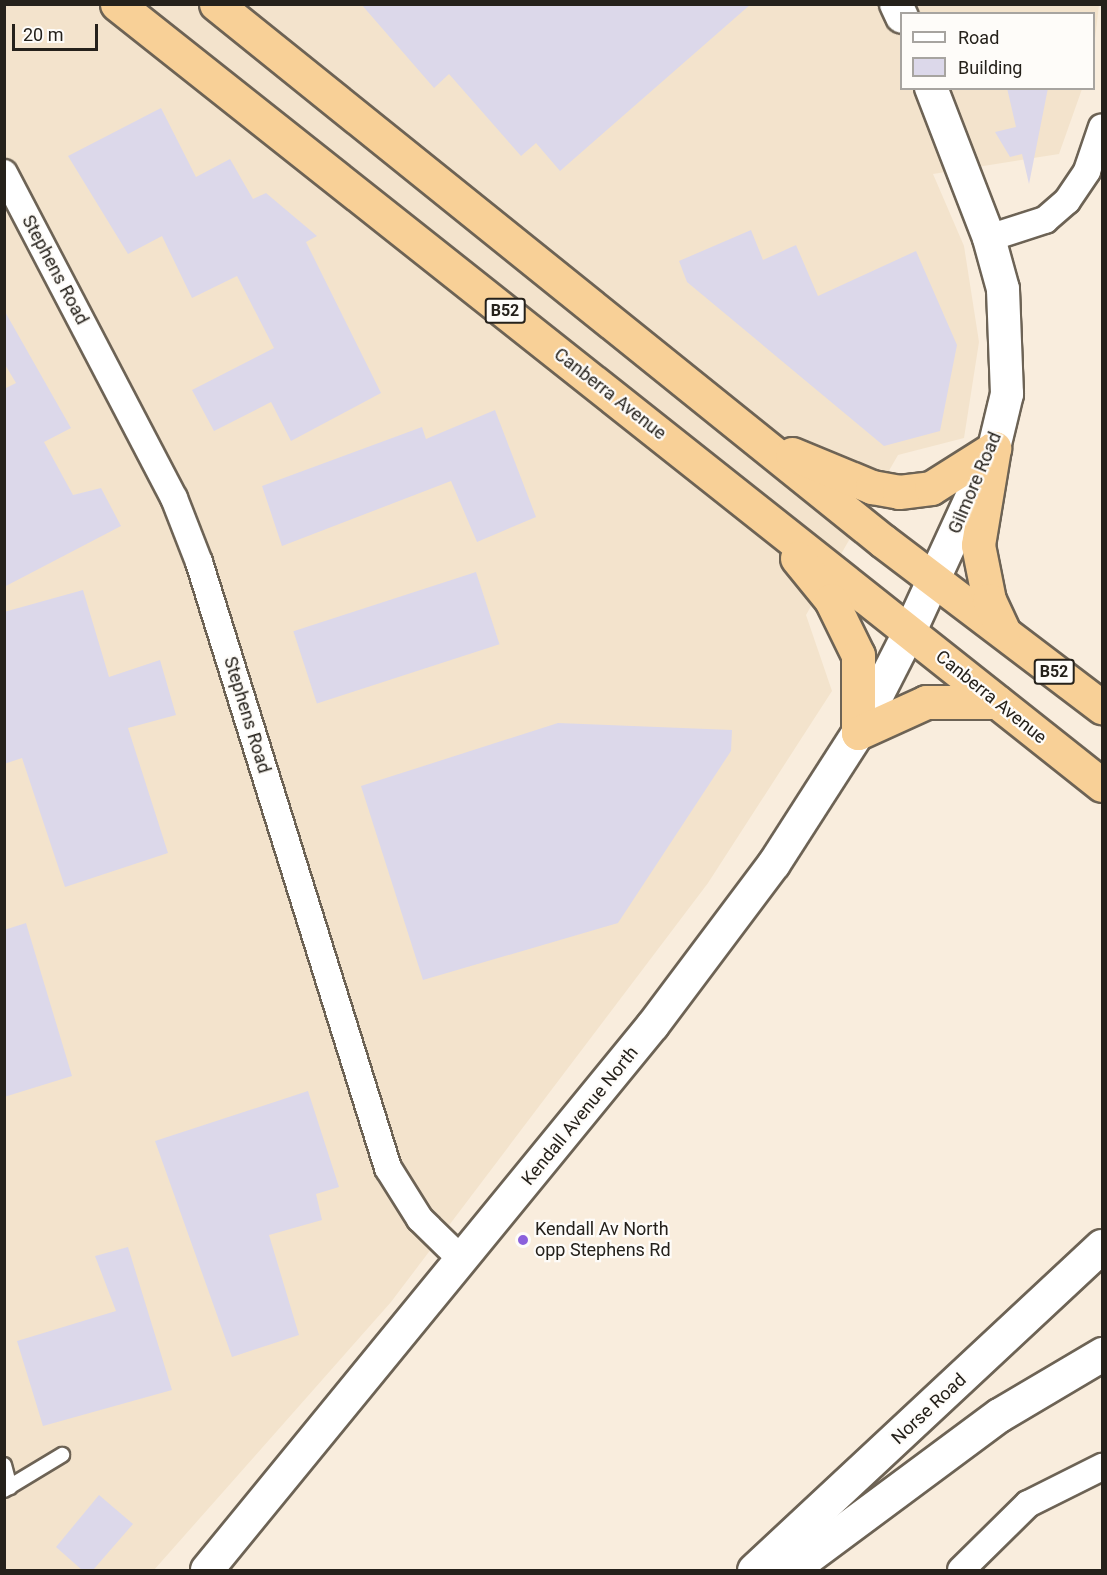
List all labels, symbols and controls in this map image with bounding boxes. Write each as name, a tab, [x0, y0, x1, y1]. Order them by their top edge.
scale bar	[15, 12, 100, 50]
legend	[900, 12, 1095, 90]
text: 20 m	[23, 24, 63, 45]
text: Road	[958, 27, 999, 48]
text: Building	[958, 57, 1022, 78]
street label: Stephens Road	[17, 212, 93, 328]
road number: B52	[484, 298, 526, 324]
street label: Canberra Avenue	[550, 344, 670, 444]
street label: Gilmore Road	[944, 429, 1006, 537]
street label: Canberra Avenue	[931, 646, 1051, 748]
street label: Stephens Road	[219, 654, 275, 776]
road number: B52	[1033, 659, 1075, 685]
street label: Kendall Avenue North	[517, 1042, 643, 1190]
place label: Kendall Av North opp Stephens Rd	[535, 1219, 671, 1262]
marker: Kendall Av North opp Stephens Rd	[516, 1233, 530, 1247]
street label: Norse Road	[887, 1369, 971, 1449]

